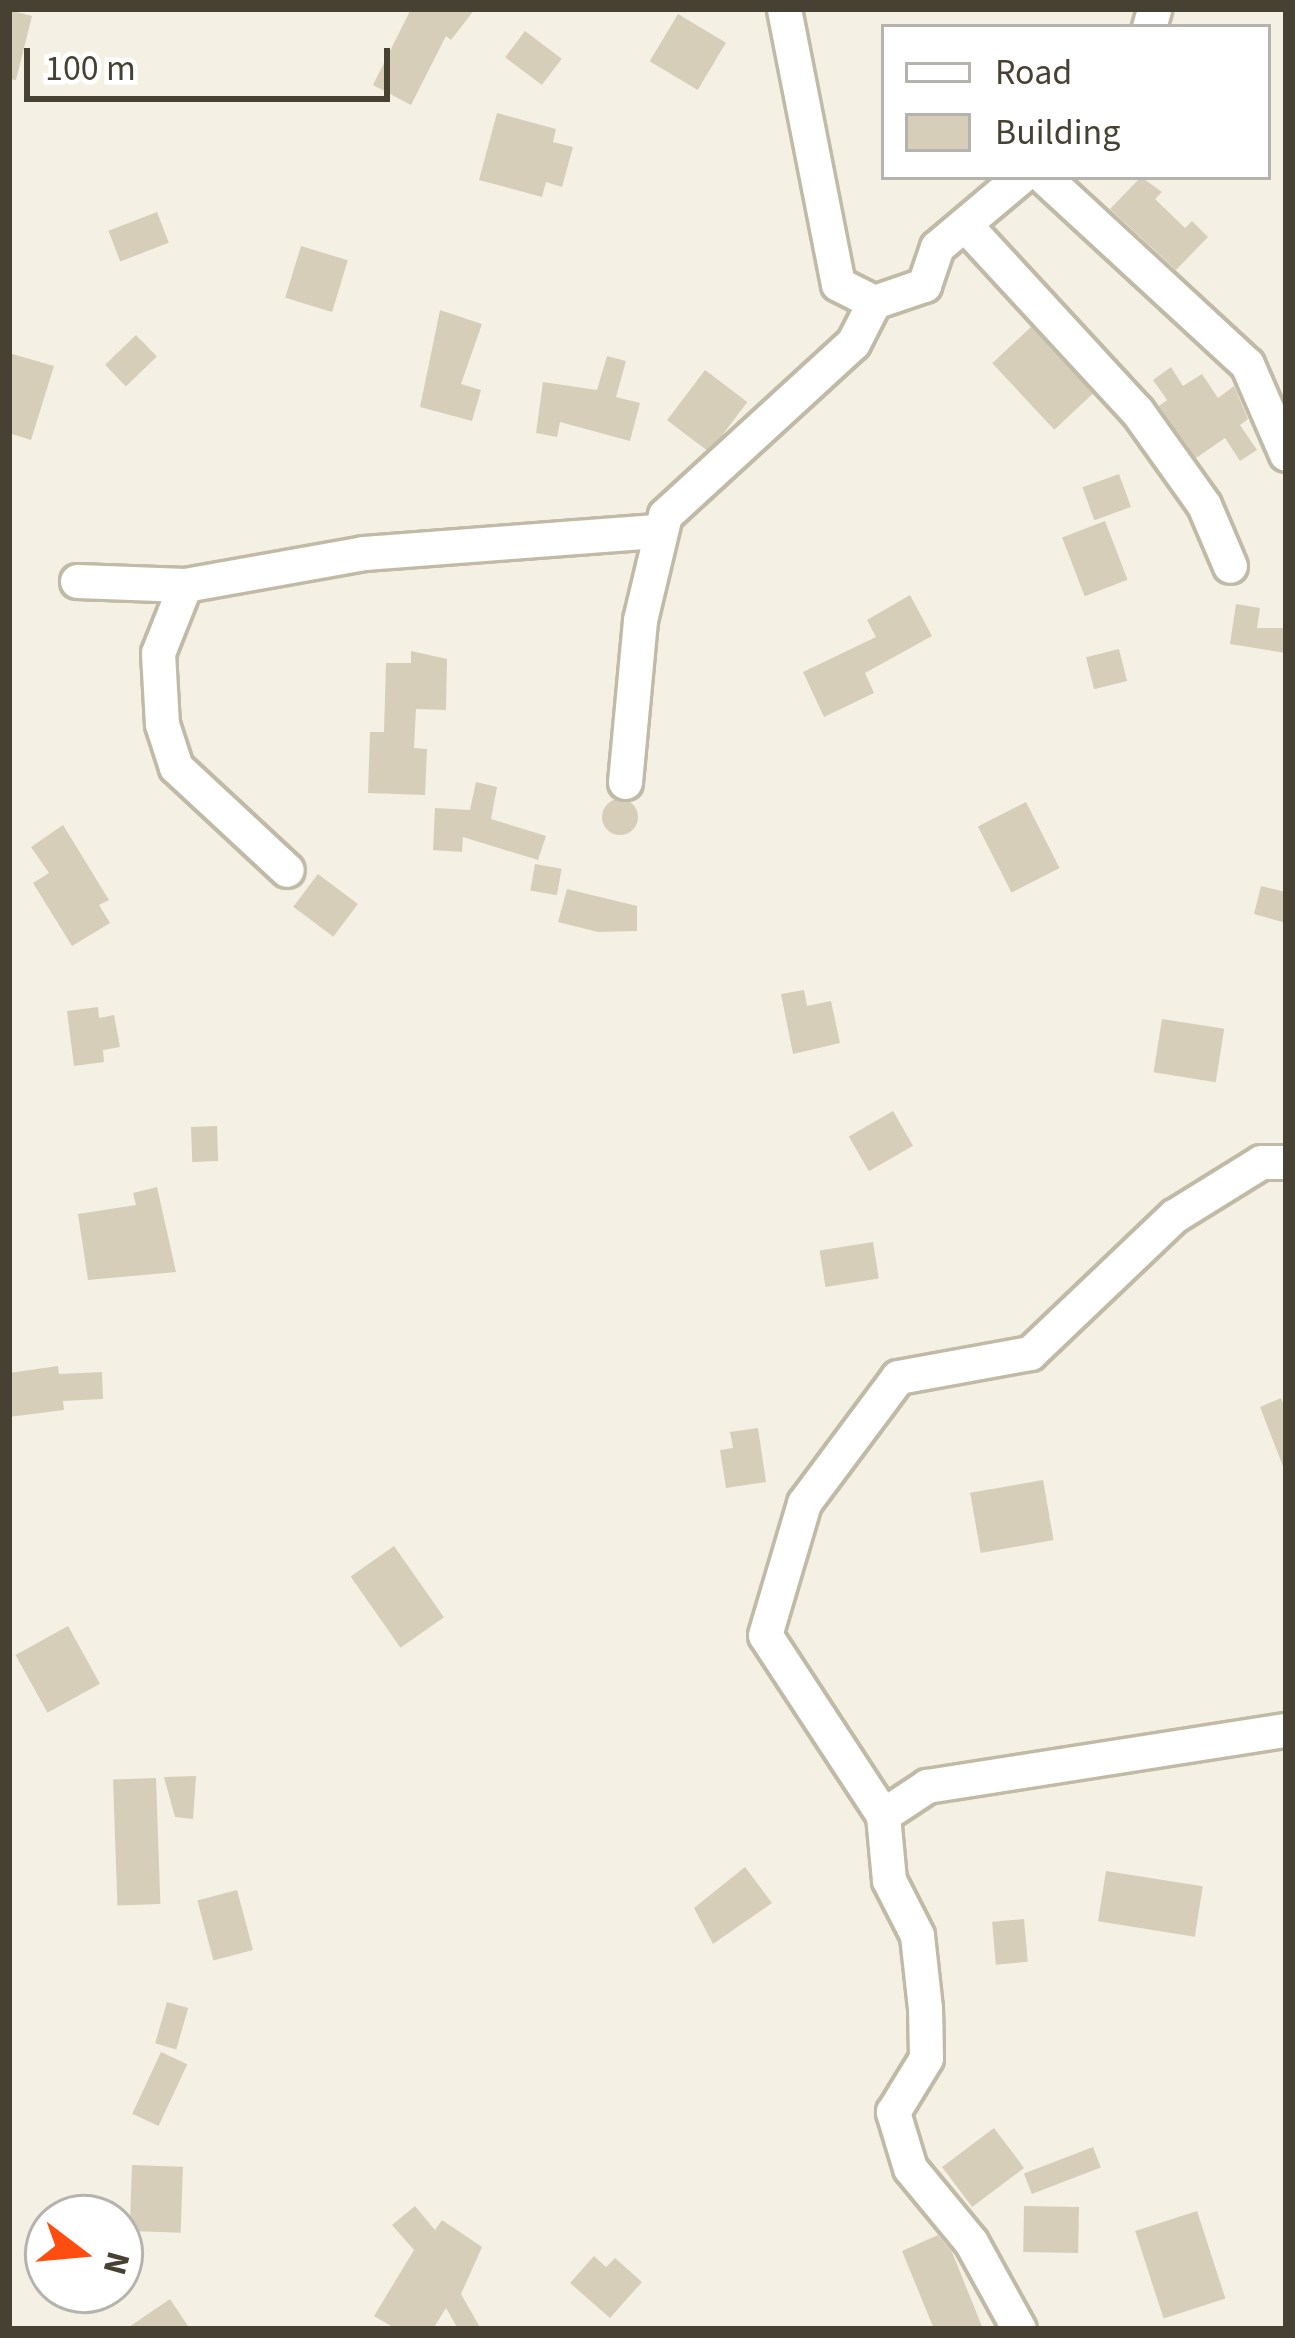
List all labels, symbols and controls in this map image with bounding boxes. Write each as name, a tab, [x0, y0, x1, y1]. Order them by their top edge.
scale bar	[30, 24, 396, 98]
legend	[881, 24, 1271, 180]
text: 100 m	[45, 43, 136, 94]
text: Road	[995, 47, 1072, 98]
text: Building	[995, 107, 1120, 158]
north arrow	[24, 2194, 144, 2314]
text: N	[91, 2246, 142, 2280]

